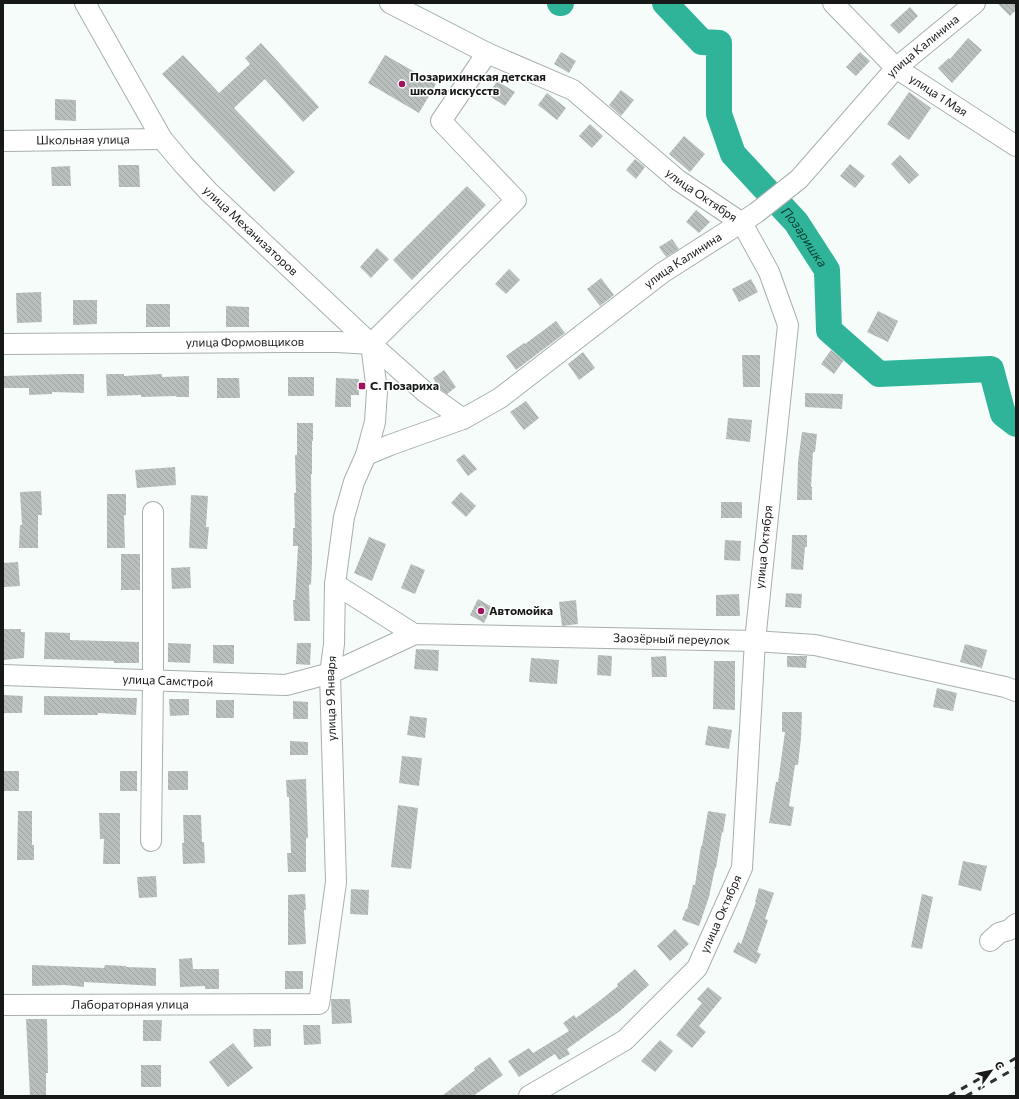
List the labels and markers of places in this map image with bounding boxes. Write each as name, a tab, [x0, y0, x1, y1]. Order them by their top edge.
place label: Позарихинская детская школа искусств	[410, 69, 546, 97]
marker: Позарихинская детская школа искусств	[397, 79, 407, 89]
place label: С. Позариха	[370, 378, 439, 392]
marker: С. Позариха	[357, 381, 367, 391]
place label: Автомойка	[489, 603, 553, 617]
marker: Автомойка	[476, 606, 486, 616]

